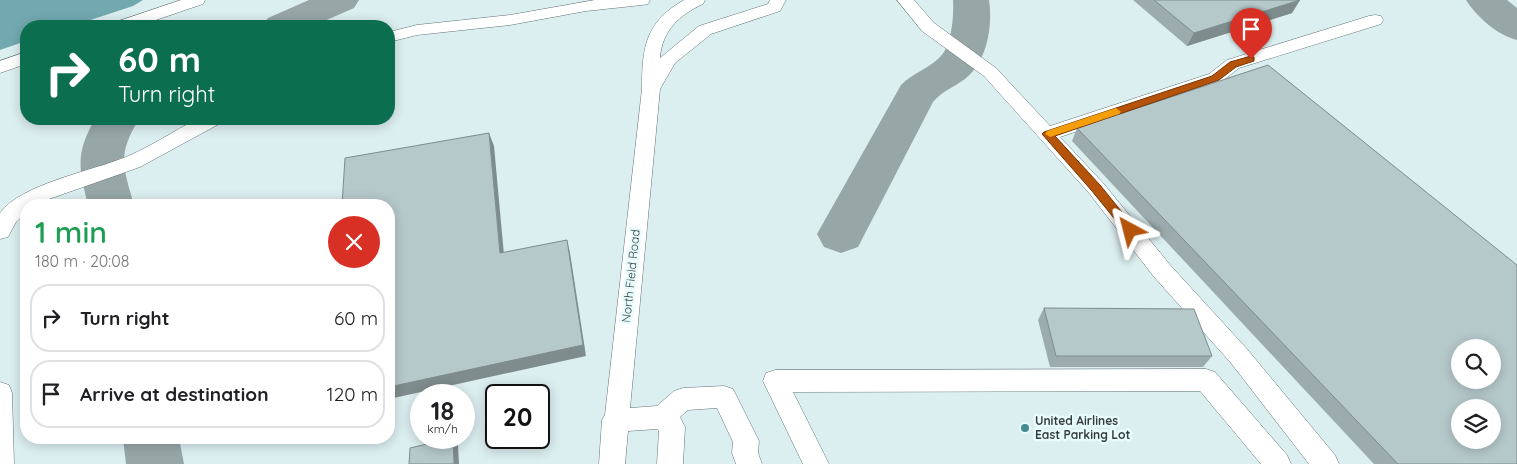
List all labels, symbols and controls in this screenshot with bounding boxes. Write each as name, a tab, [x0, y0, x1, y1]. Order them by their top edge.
pin	[1230, 8, 1272, 59]
icon: arrive	[1237, 15, 1265, 43]
text: 60 m	[118, 37, 201, 81]
icon: right	[35, 40, 100, 105]
text: Turn right	[118, 80, 215, 108]
position arrow	[1103, 203, 1155, 255]
text: 1 min	[35, 213, 107, 251]
button: close	[328, 216, 380, 268]
street label: North Field Road	[618, 228, 643, 323]
text: 180 m · 20:08	[35, 251, 129, 271]
icon: right	[37, 304, 65, 332]
text: Turn right	[80, 306, 169, 330]
text: 60 m	[334, 306, 378, 330]
map controls	[1451, 339, 1501, 449]
button: search	[1451, 339, 1501, 389]
icon: arrive	[37, 380, 65, 408]
text: Arrive at destination	[80, 382, 269, 406]
text: 120 m	[327, 382, 378, 406]
speed limit sign: 20	[485, 384, 550, 449]
text: 18	[431, 395, 454, 426]
button: layers	[1451, 399, 1501, 449]
place label: United Airlines East Parking Lot	[1035, 413, 1130, 442]
text: km/h	[427, 421, 458, 436]
marker: United Airlines East Parking Lot	[1019, 422, 1031, 434]

